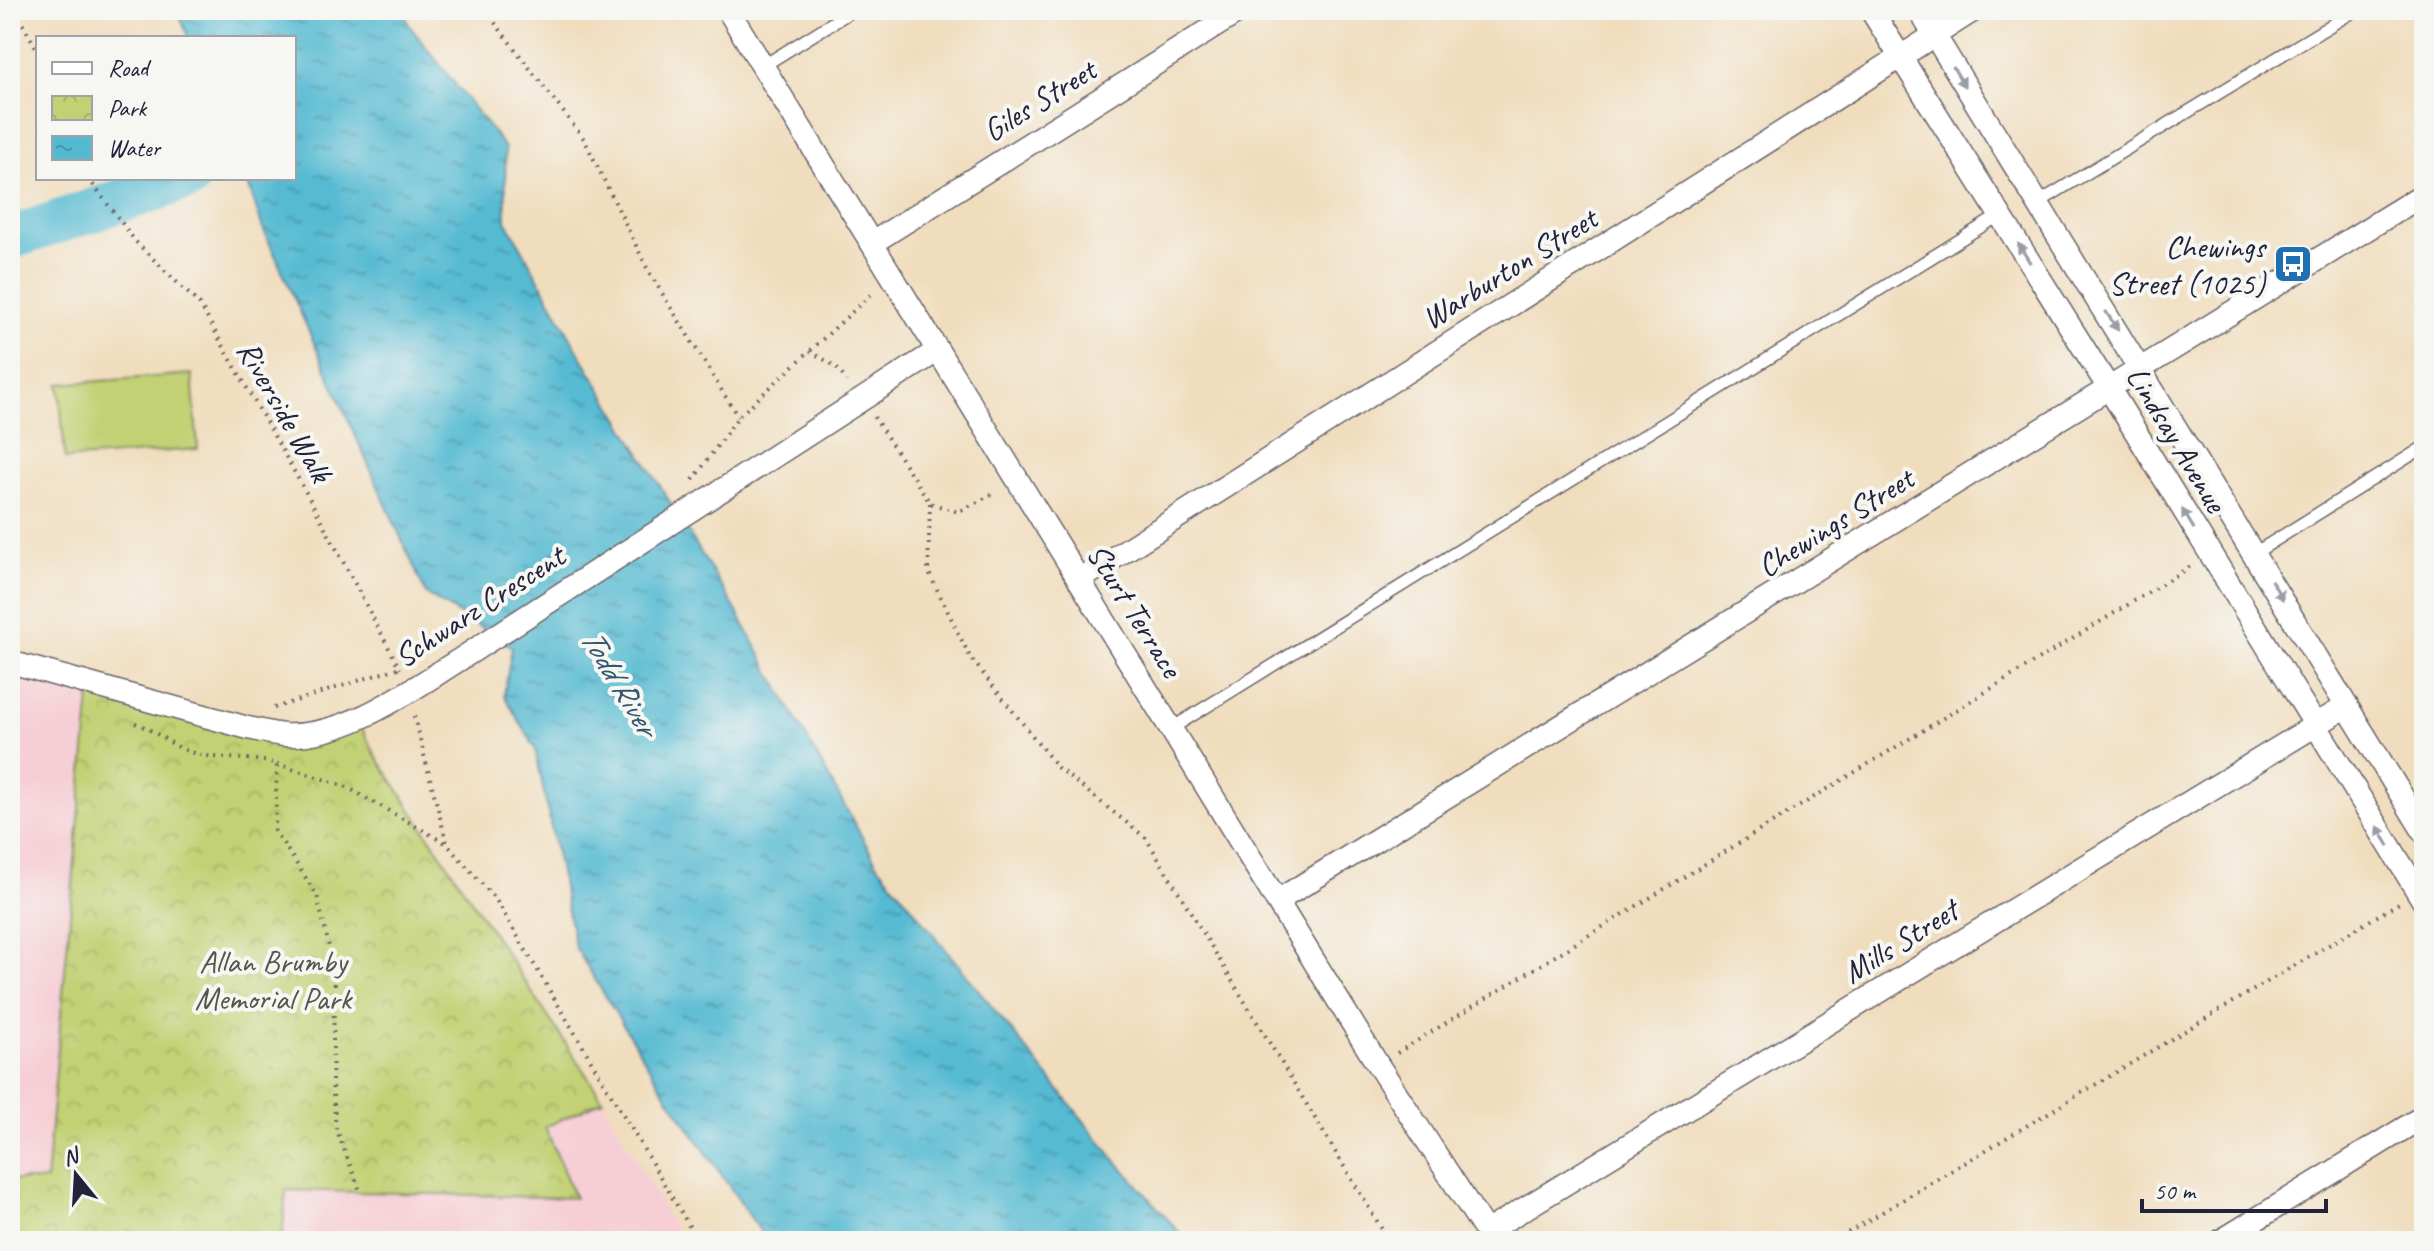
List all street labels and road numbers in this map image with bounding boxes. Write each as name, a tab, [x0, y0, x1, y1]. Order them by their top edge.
street label: Giles Street	[975, 48, 1106, 151]
street label: Warburton Street	[1414, 197, 1607, 339]
street label: Riverside Walk	[228, 333, 343, 491]
street label: Lindsay Avenue	[2117, 359, 2237, 522]
street label: Chewings Street	[1750, 457, 1924, 587]
street label: Schwarz Crescent	[386, 534, 575, 677]
street label: Sturt Terrace	[1077, 536, 1193, 687]
street label: Mills Street	[1835, 888, 1969, 993]

